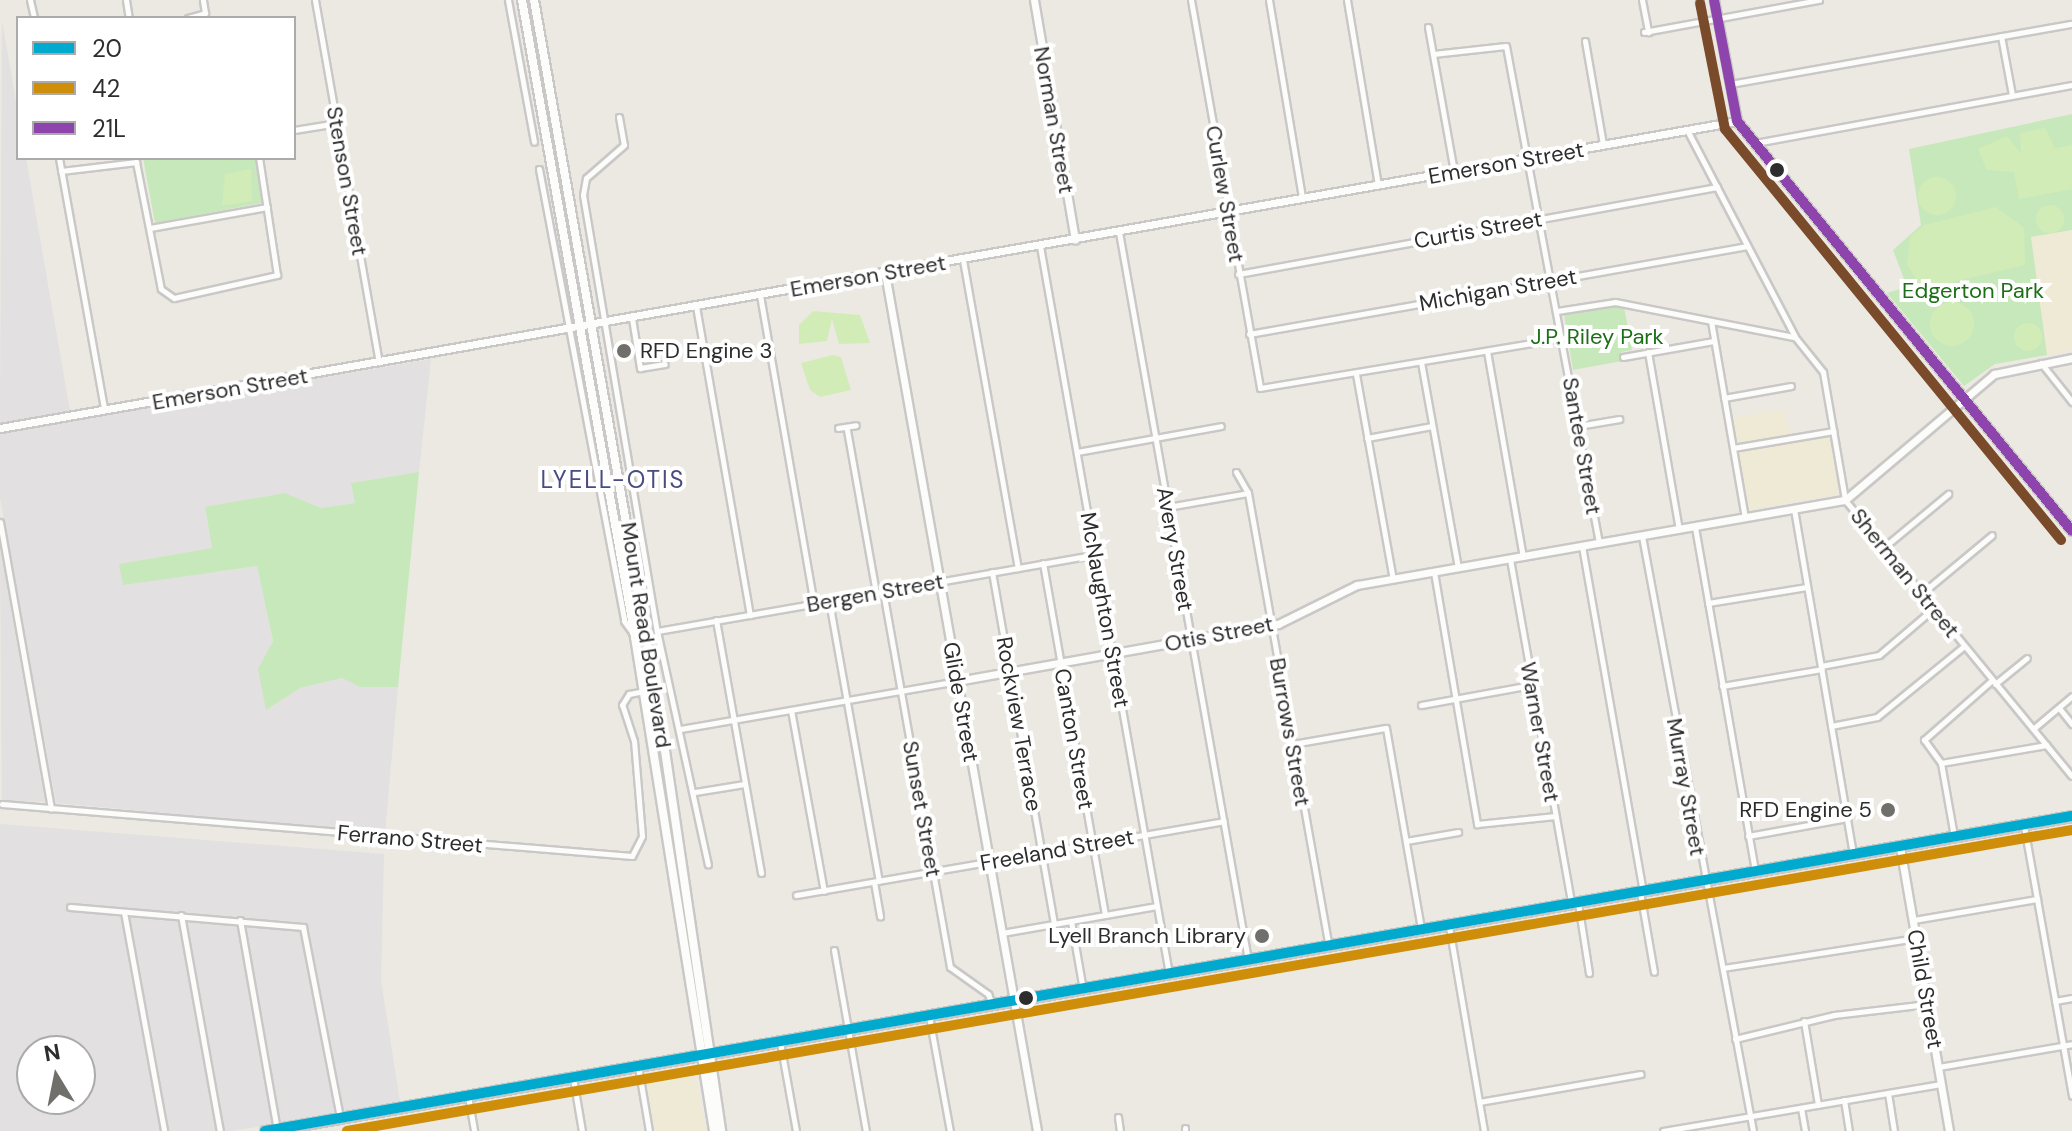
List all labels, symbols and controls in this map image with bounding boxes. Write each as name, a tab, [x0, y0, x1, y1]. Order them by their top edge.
legend	[16, 16, 296, 160]
text: 20	[92, 33, 122, 64]
street label: Norman Street	[1028, 44, 1080, 196]
text: 42	[92, 73, 120, 104]
street label: Stenson Street	[321, 104, 373, 258]
text: 21L	[92, 113, 126, 144]
street label: Curlew Street	[1200, 124, 1250, 264]
street label: Emerson Street	[1426, 136, 1586, 190]
unlabelled marker	[1769, 162, 1785, 178]
street label: Curtis Street	[1412, 206, 1544, 254]
street label: Emerson Street	[788, 249, 948, 303]
street label: Michigan Street	[1417, 263, 1579, 317]
park label: Edgerton Park	[1902, 278, 2044, 304]
park label: J.P. Riley Park	[1530, 324, 1664, 350]
place label: RFD Engine 3	[640, 338, 772, 364]
marker: RFD Engine 3	[615, 342, 633, 360]
street label: Emerson Street	[150, 362, 310, 416]
street label: Santee Street	[1557, 375, 1607, 517]
district label: LYELL-OTIS	[540, 466, 686, 494]
street label: Avery Street	[1151, 485, 1199, 613]
street label: Sherman Street	[1845, 503, 1965, 643]
street label: McNaughton Street	[1075, 510, 1135, 710]
street label: Mount Read Boulevard	[615, 520, 677, 750]
street label: Bergen Street	[804, 568, 946, 618]
street label: Otis Street	[1162, 611, 1276, 657]
street label: Rockview Terrace	[991, 635, 1047, 813]
street label: Glide Street	[937, 640, 985, 764]
street label: Burrows Street	[1264, 656, 1316, 808]
street label: Warner Street	[1515, 660, 1565, 804]
street label: Canton Street	[1049, 667, 1099, 811]
street label: Murray Street	[1661, 716, 1711, 858]
street label: Sunset Street	[897, 739, 947, 879]
place label: RFD Engine 5	[1739, 797, 1872, 823]
marker: RFD Engine 5	[1879, 801, 1897, 819]
street label: Ferrano Street	[336, 819, 484, 859]
street label: Freeland Street	[978, 823, 1136, 877]
place label: Lyell Branch Library	[1048, 923, 1246, 949]
marker: Lyell Branch Library	[1253, 927, 1271, 945]
street label: Child Street	[1902, 927, 1948, 1051]
unlabelled marker	[1018, 990, 1034, 1006]
north arrow	[16, 1035, 96, 1115]
text: N	[42, 1037, 63, 1069]

